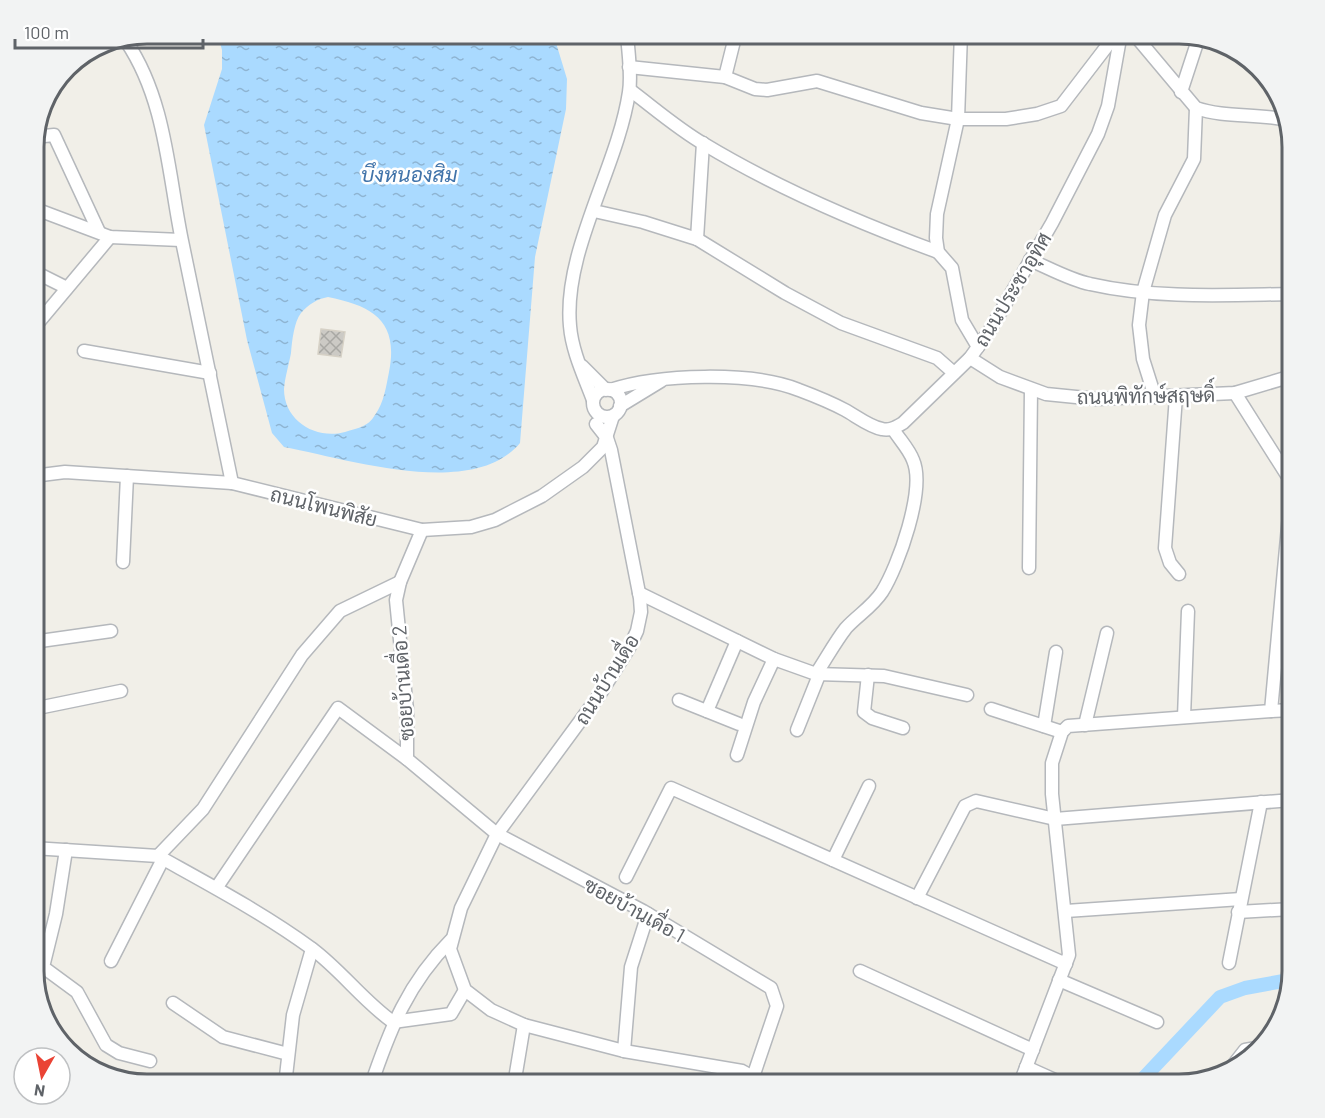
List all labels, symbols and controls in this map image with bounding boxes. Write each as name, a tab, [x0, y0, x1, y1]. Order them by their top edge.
scale bar	[15, 12, 202, 50]
text: 100 m	[24, 21, 69, 43]
water label: บึงหนองสิม	[361, 161, 457, 186]
street label: ถนนประชาอุทิศ	[968, 227, 1058, 352]
street label: ถนนพิทักษ์สฤษดิ์	[1077, 377, 1215, 409]
street label: ถนนโพนพิสัย	[268, 481, 380, 531]
street label: ซอยบ้านเดื่อ 2	[382, 625, 418, 742]
street label: ถนนบ้านเดื่อ	[565, 627, 643, 729]
street label: ซอยบ้านเดื่อ 1	[580, 868, 692, 947]
north arrow	[12, 1046, 72, 1106]
text: N	[33, 1081, 46, 1102]

